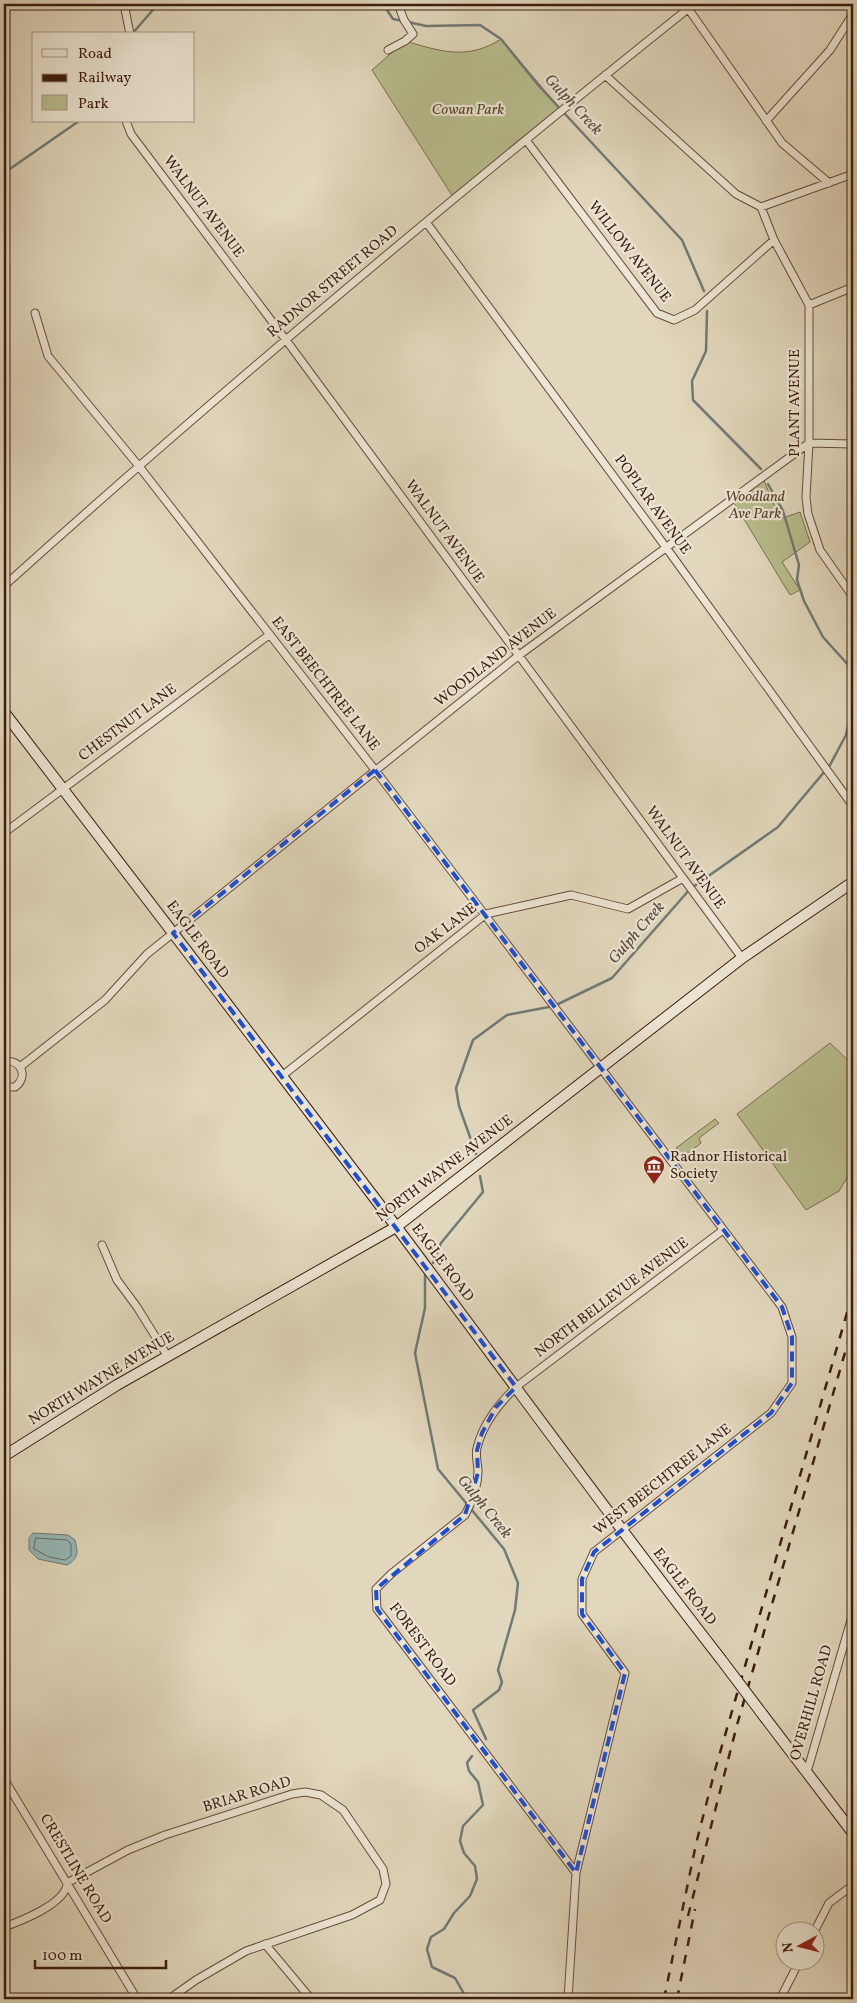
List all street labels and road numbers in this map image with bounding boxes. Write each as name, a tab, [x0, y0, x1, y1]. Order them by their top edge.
street label: WALNUT AVENUE	[158, 152, 248, 262]
street label: WILLOW AVENUE	[583, 197, 675, 307]
street label: RADNOR STREET ROAD	[263, 221, 403, 343]
street label: PLANT AVENUE	[785, 349, 806, 457]
street label: POPLAR AVENUE	[609, 451, 695, 559]
street label: WALNUT AVENUE	[399, 476, 489, 588]
street label: WOODLAND AVENUE	[431, 604, 561, 712]
street label: EAST BEECHTREE LANE	[266, 612, 384, 756]
street label: CHESTNUT LANE	[75, 679, 181, 767]
street label: WALNUT AVENUE	[640, 802, 730, 914]
street label: EAGLE ROAD	[161, 897, 233, 983]
street label: OAK LANE	[410, 898, 482, 960]
street label: NORTH WAYNE AVENUE	[372, 1110, 518, 1228]
street label: EAGLE ROAD	[406, 1220, 478, 1306]
street label: NORTH BELLEVUE AVENUE	[531, 1233, 693, 1363]
street label: NORTH WAYNE AVENUE	[25, 1327, 179, 1431]
street label: WEST BEECHTREE LANE	[590, 1419, 736, 1541]
street label: EAGLE ROAD	[647, 1544, 721, 1630]
street label: FOREST ROAD	[383, 1599, 461, 1691]
street label: OVERHILL ROAD	[785, 1643, 839, 1763]
street label: BRIAR ROAD	[200, 1772, 294, 1818]
street label: CRESTLINE ROAD	[34, 1810, 116, 1928]

